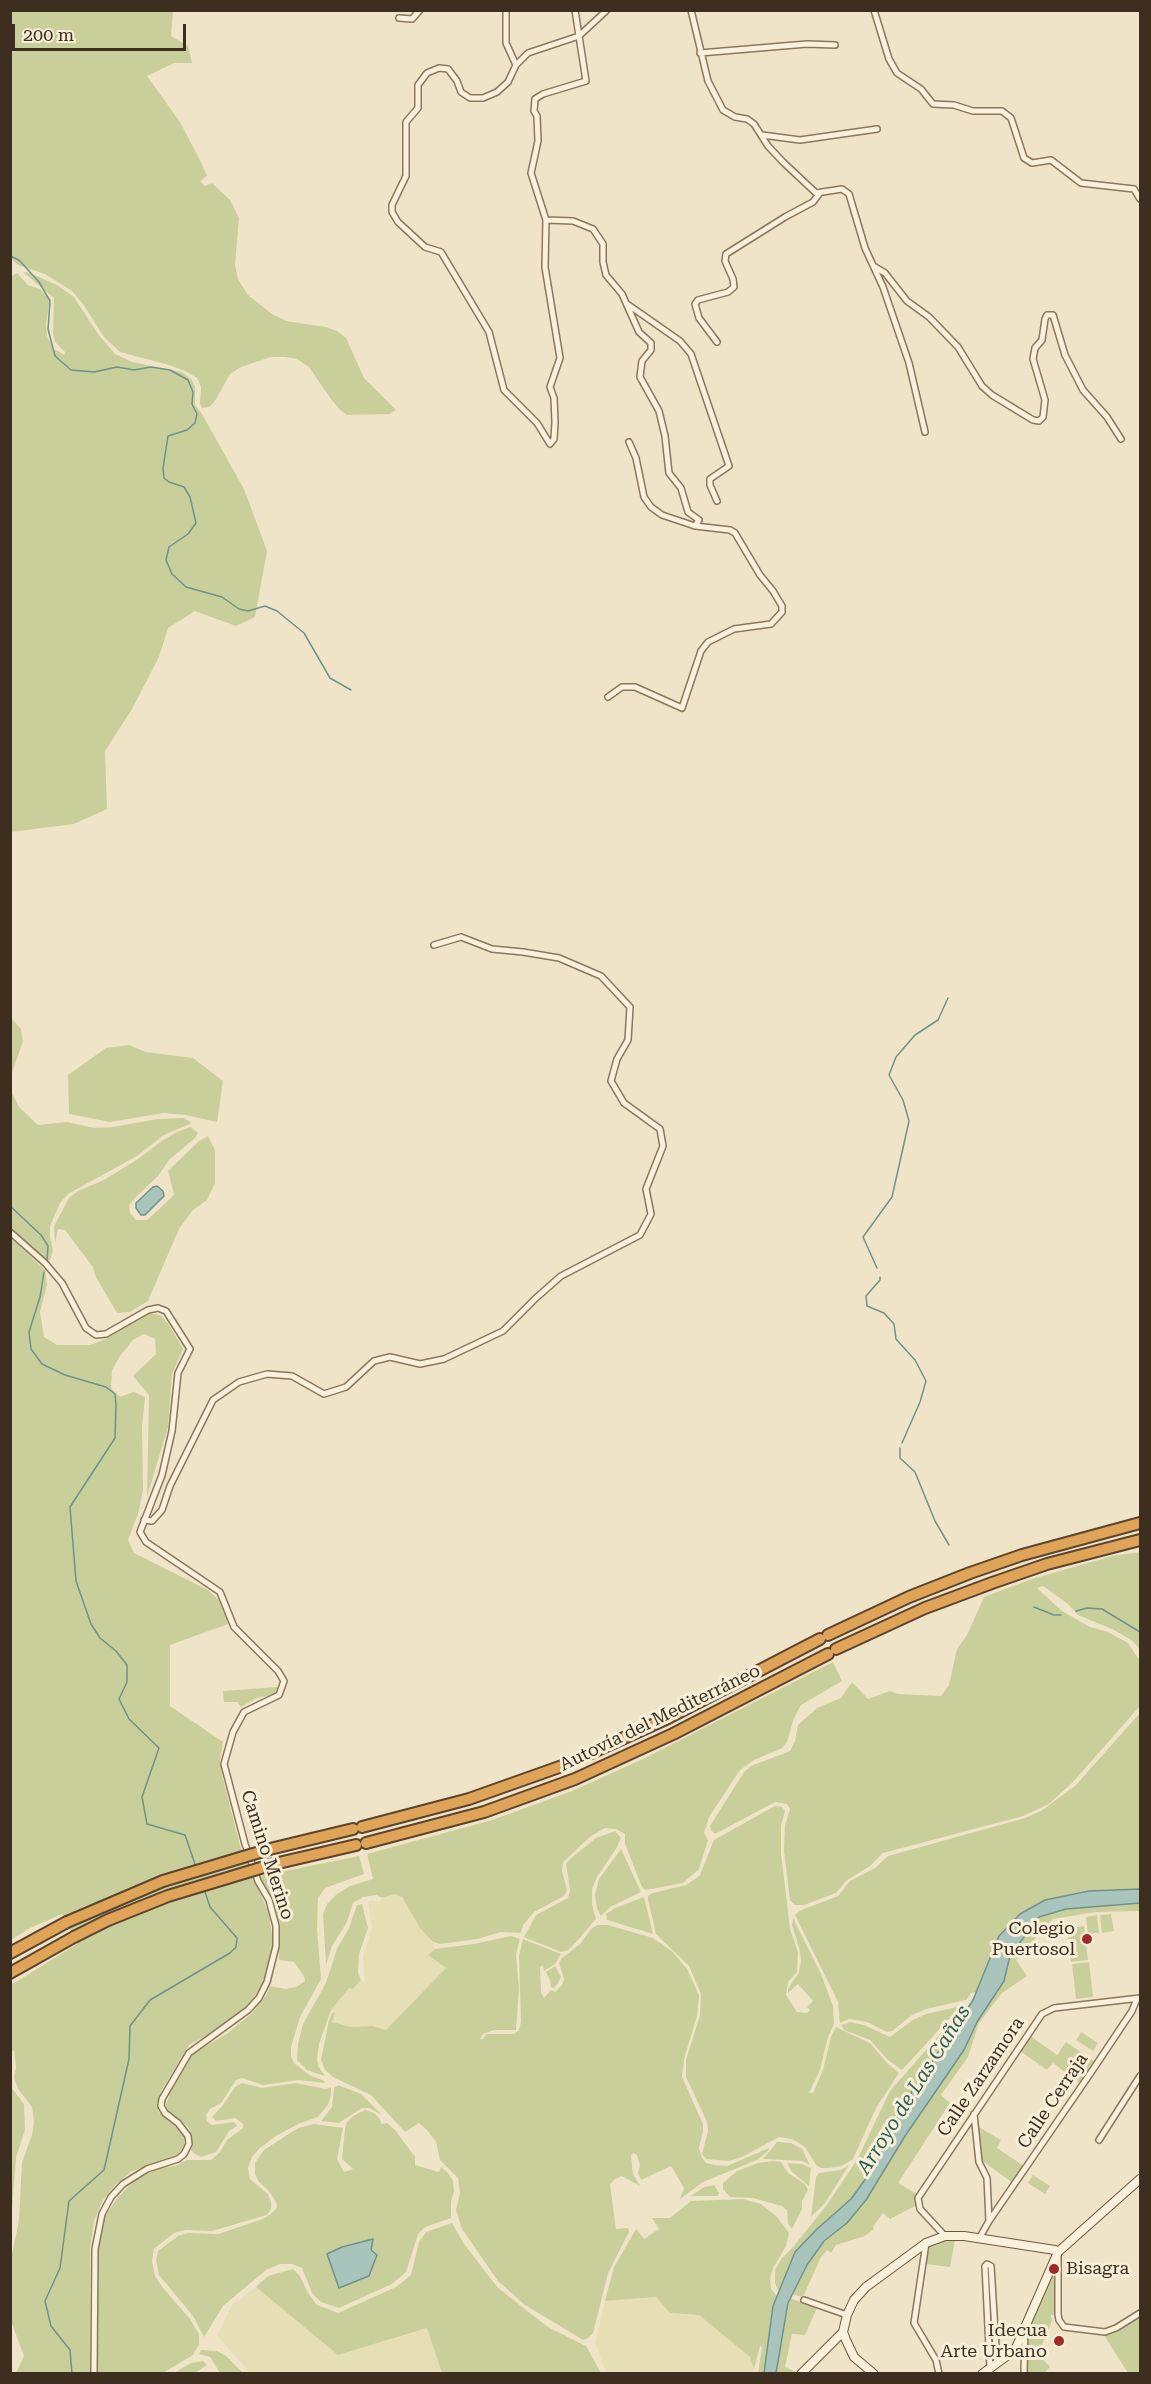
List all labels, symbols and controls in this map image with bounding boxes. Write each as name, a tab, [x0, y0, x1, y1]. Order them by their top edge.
scale bar	[15, 12, 189, 50]
text: 200 m	[23, 24, 74, 45]
street label: Autovía del Mediterráneo	[556, 1660, 764, 1776]
street label: Camino Merino	[236, 1788, 298, 1922]
place label: Colegio Puertosol	[992, 1918, 1075, 1960]
marker: Colegio Puertosol	[1080, 1932, 1094, 1946]
water label: Arroyo de Las Cañas	[852, 2001, 976, 2179]
street label: Calle Zarzamora	[933, 2013, 1029, 2141]
street label: Calle Cerraja	[1013, 2049, 1093, 2153]
place label: Bisagra	[1066, 2258, 1129, 2280]
marker: Bisagra	[1047, 2262, 1061, 2276]
place label: Idecua Arte Urbano	[940, 2320, 1047, 2362]
marker: Idecua Arte Urbano	[1052, 2334, 1066, 2348]

